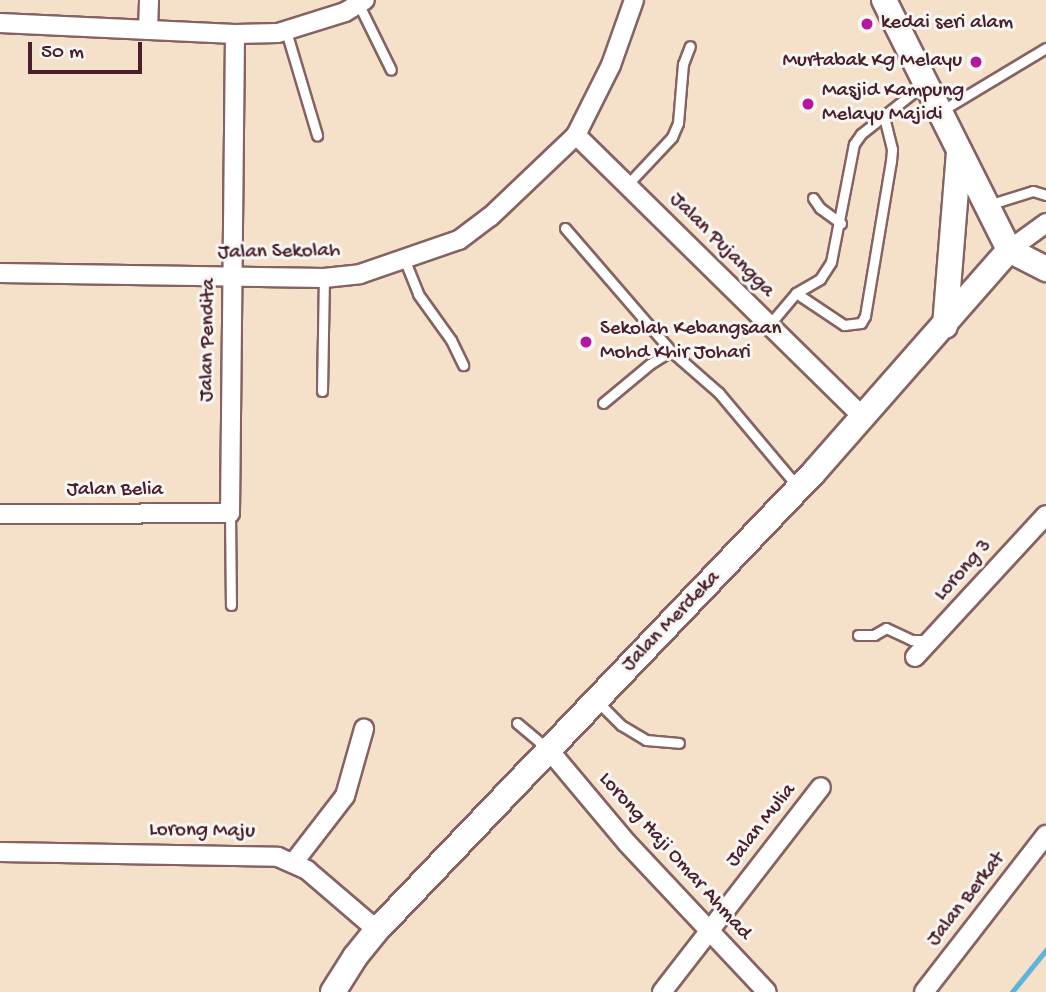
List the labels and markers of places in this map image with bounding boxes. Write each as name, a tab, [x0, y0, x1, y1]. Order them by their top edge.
place label: kedai seri alam	[881, 11, 1013, 37]
marker: kedai seri alam	[859, 16, 875, 32]
place label: Murtabak Kg Melayu	[782, 49, 962, 75]
marker: Murtabak Kg Melayu	[968, 54, 984, 70]
place label: Masjid Kampung Melayu Majidi	[822, 79, 964, 129]
marker: Masjid Kampung Melayu Majidi	[800, 96, 816, 112]
place label: Sekolah Kebangsaan Mohd Khir Johari	[600, 317, 781, 367]
marker: Sekolah Kebangsaan Mohd Khir Johari	[578, 334, 594, 350]

